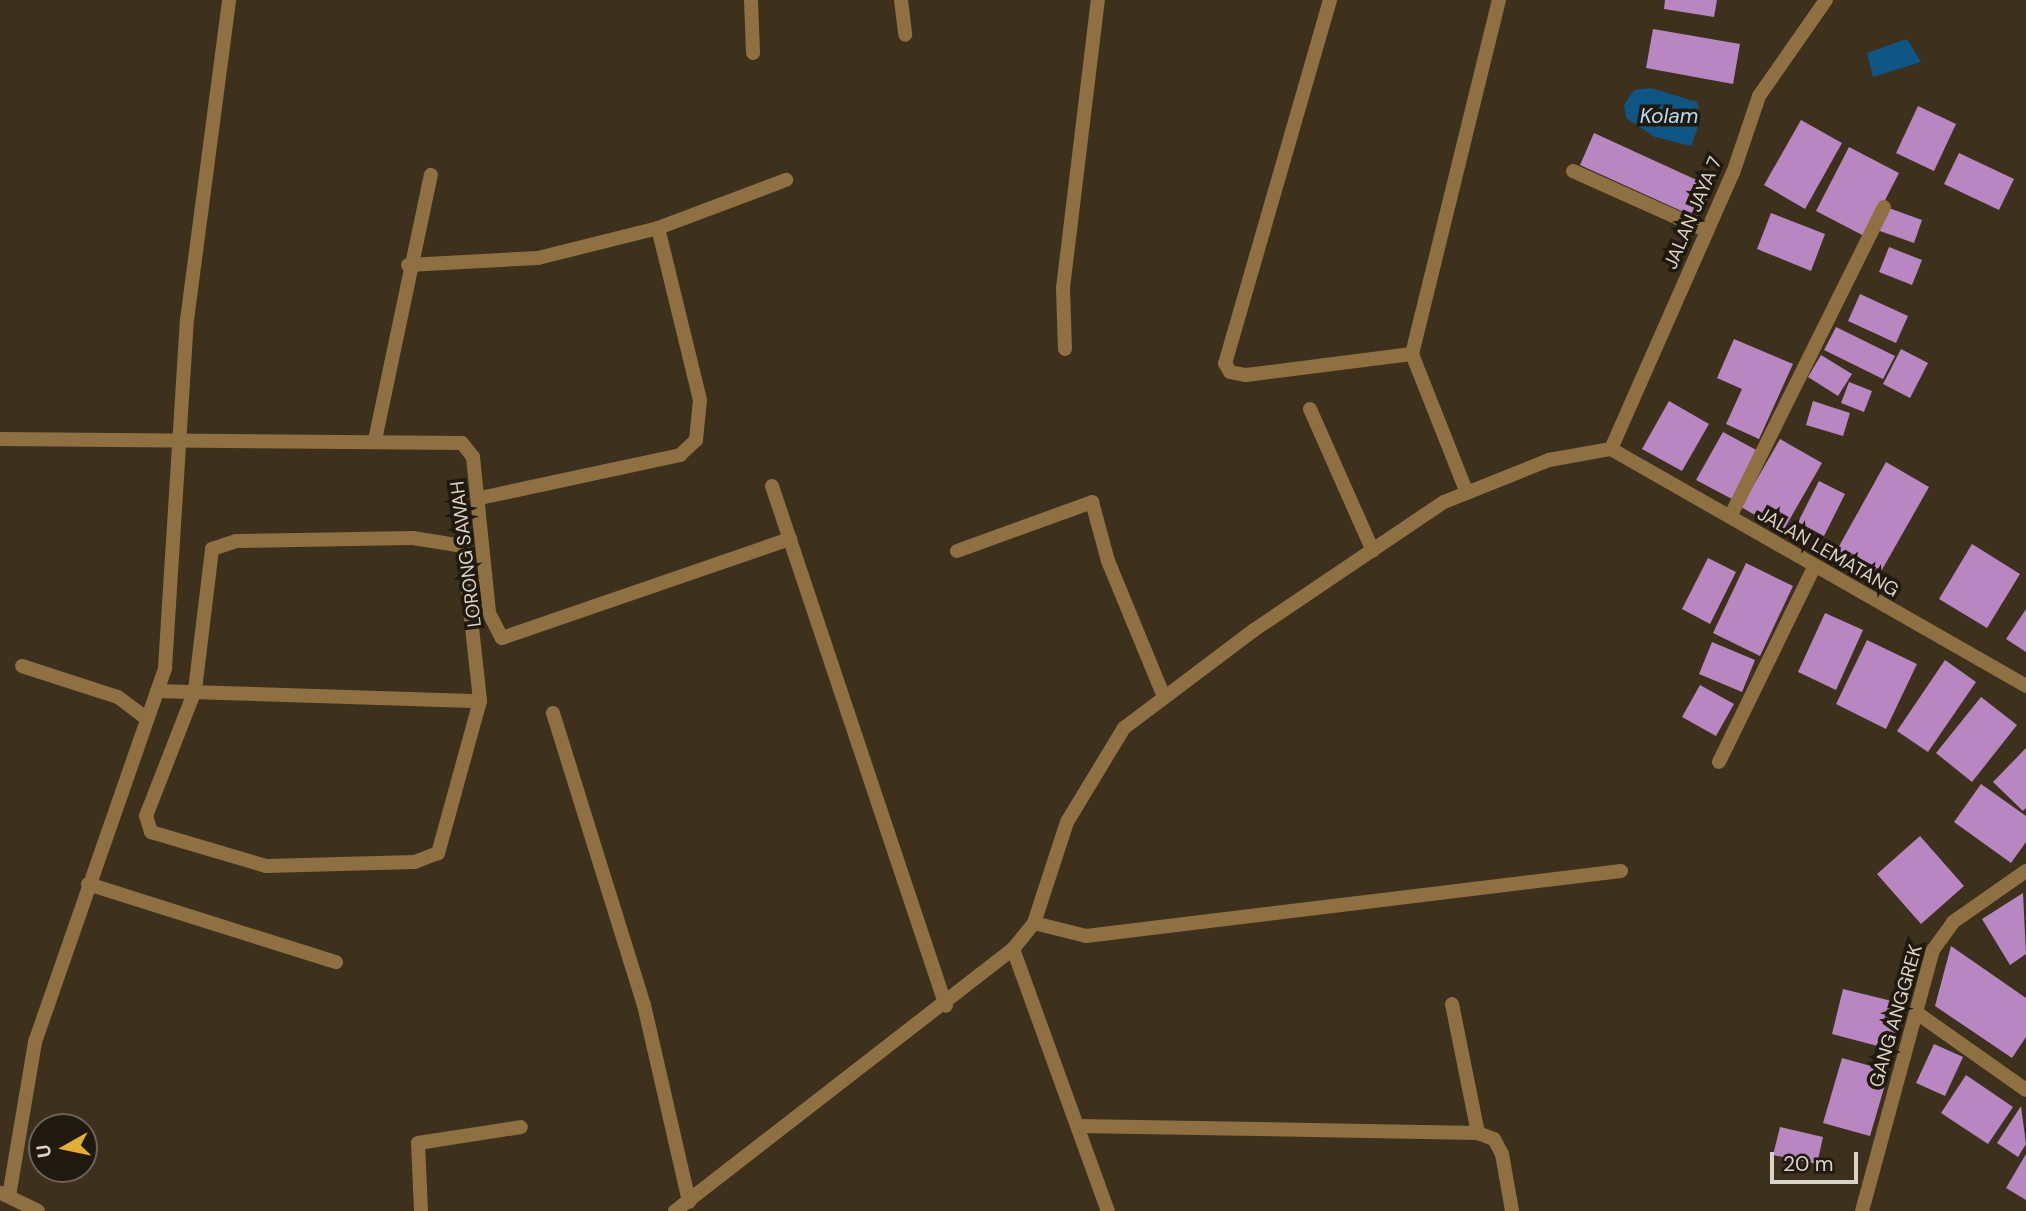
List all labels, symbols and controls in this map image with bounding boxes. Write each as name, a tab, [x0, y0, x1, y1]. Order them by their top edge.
water label: Kolam	[1640, 103, 1698, 129]
street label: JALAN JAYA 7	[1659, 153, 1727, 273]
street label: LORONG SAWAH	[446, 480, 486, 628]
street label: JALAN LEMATANG	[1753, 502, 1903, 602]
street label: GANG ANGGREK	[1865, 942, 1927, 1090]
north arrow	[28, 1113, 98, 1183]
scale bar	[1774, 1138, 1862, 1182]
text: U	[30, 1143, 57, 1159]
text: 20 m	[1783, 1150, 1834, 1178]

